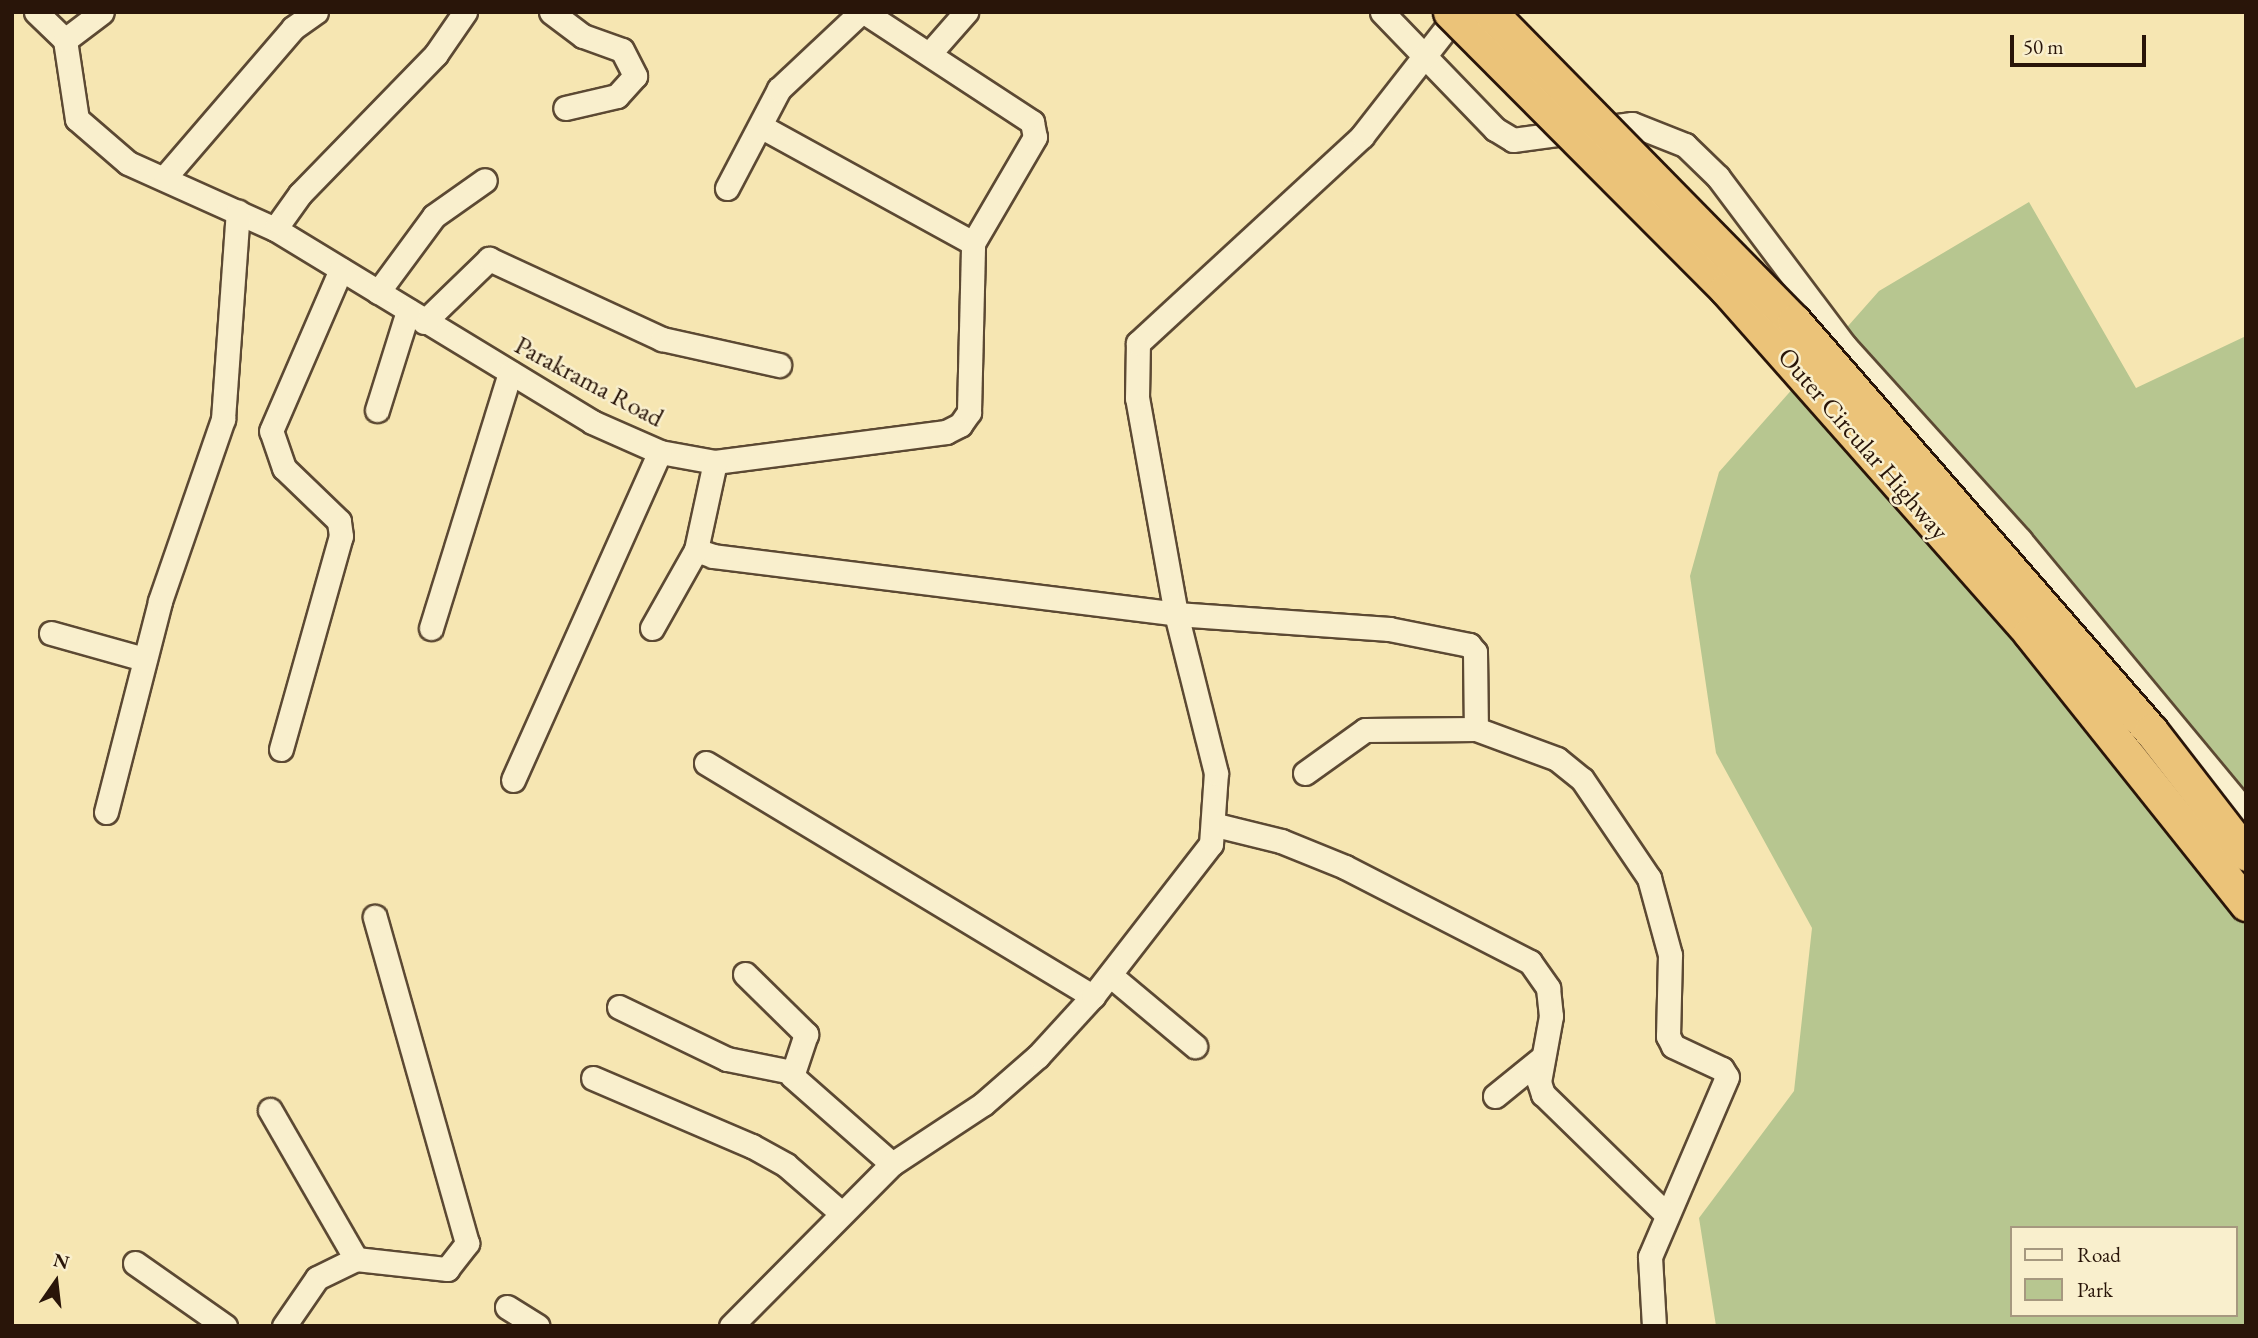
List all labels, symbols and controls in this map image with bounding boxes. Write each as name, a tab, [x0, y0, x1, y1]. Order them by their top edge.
scale bar	[2013, 21, 2150, 65]
text: 50 m	[2023, 33, 2064, 60]
street label: Parakrama Road	[509, 330, 669, 434]
street label: Outer Circular Highway	[1771, 342, 1955, 546]
legend	[2010, 1226, 2237, 1317]
text: Road	[2077, 1241, 2121, 1268]
north arrow	[21, 1247, 91, 1317]
text: N	[51, 1247, 72, 1275]
text: Park	[2077, 1276, 2113, 1303]

